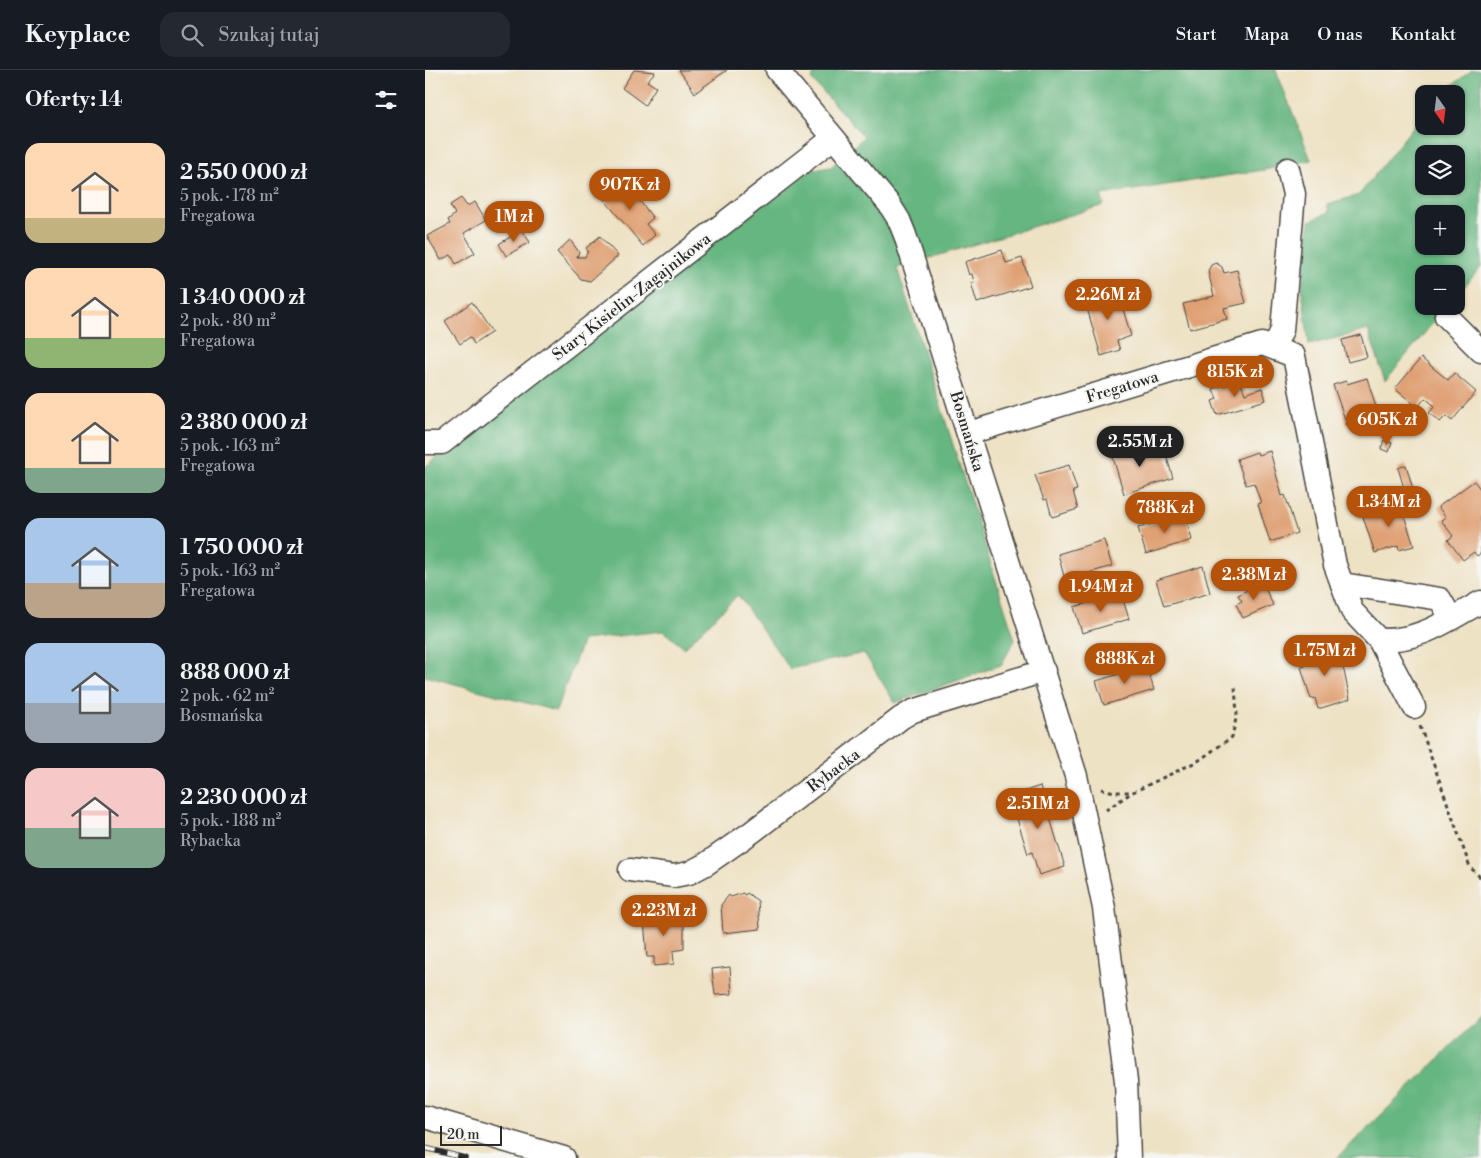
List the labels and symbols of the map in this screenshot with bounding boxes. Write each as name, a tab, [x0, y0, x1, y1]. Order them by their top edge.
north arrow	[1415, 85, 1465, 135]
pin: 907K zł	[584, 168, 676, 211]
pin: 1M zł	[479, 200, 549, 243]
street label: Stary Kisielin-Zagajnikowa	[548, 228, 716, 365]
pin: 2.26M zł	[1056, 278, 1160, 321]
pin: 815K zł	[1189, 356, 1281, 398]
street label: Fregatowa	[1084, 366, 1162, 407]
street label: Bosmańska	[945, 388, 989, 475]
pin: 605K zł	[1341, 404, 1433, 446]
pin: 2.55M zł	[1088, 426, 1192, 468]
pin: 1.34M zł	[1337, 486, 1441, 528]
pin: 788K zł	[1119, 492, 1211, 534]
pin: 2.38M zł	[1202, 558, 1306, 601]
pin: 1.94M zł	[1049, 570, 1153, 613]
pin: 1.75M zł	[1273, 634, 1377, 677]
pin: 888K zł	[1079, 642, 1171, 685]
street label: Rybacka	[803, 744, 865, 797]
pin: 2.51M zł	[986, 788, 1090, 830]
pin: 2.23M zł	[612, 894, 716, 937]
scale bar	[440, 1123, 503, 1146]

